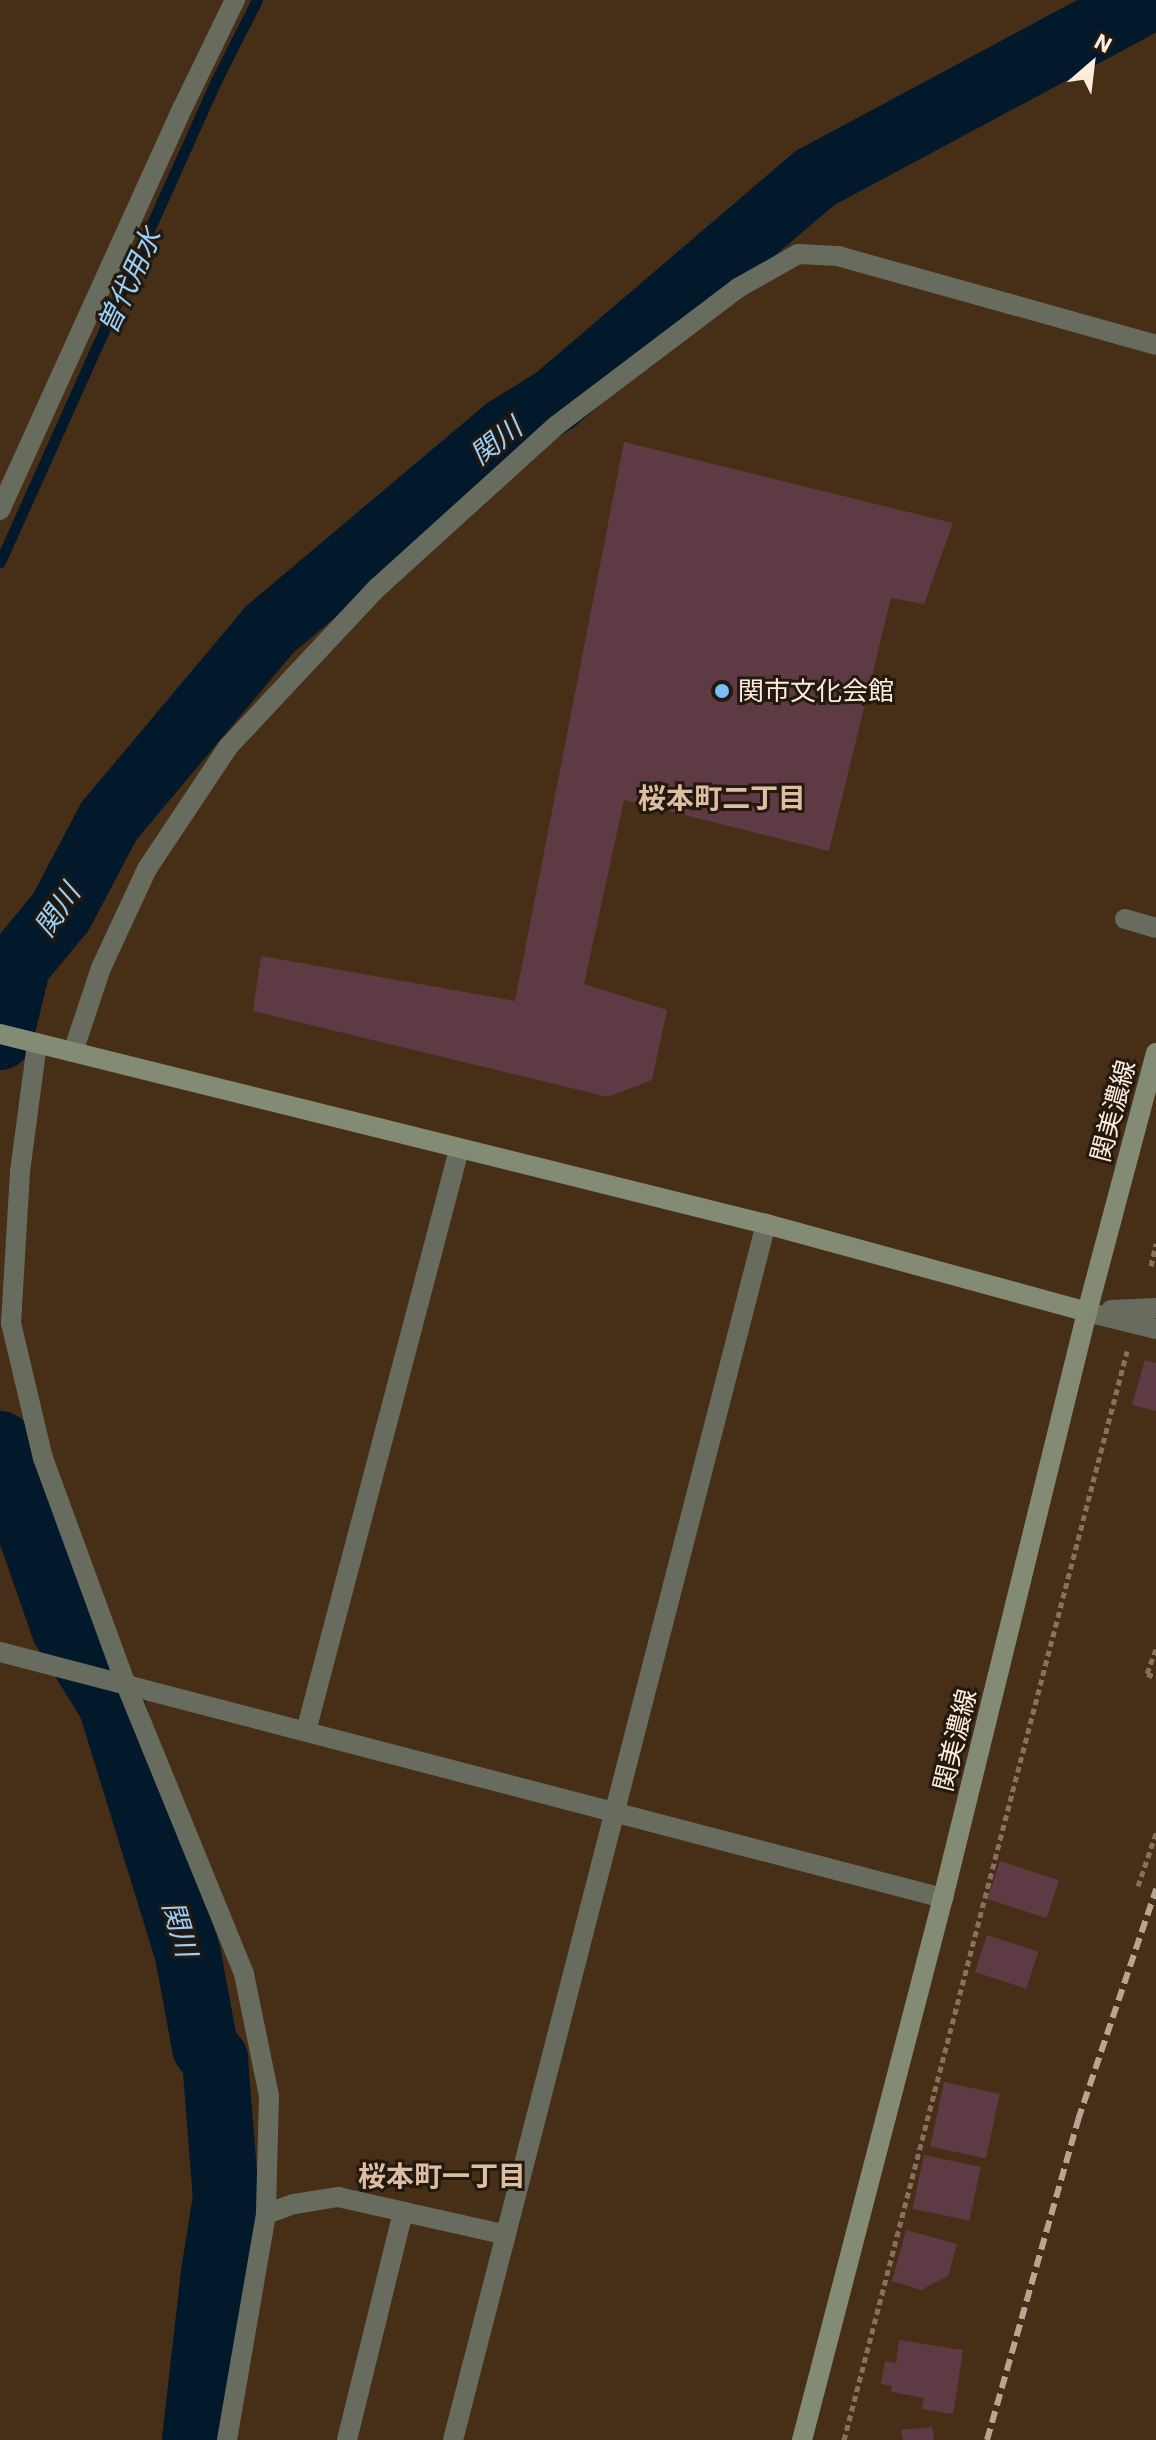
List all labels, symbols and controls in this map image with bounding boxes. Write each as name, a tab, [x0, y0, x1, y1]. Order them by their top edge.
north arrow	[1052, 24, 1132, 104]
text: N	[1090, 26, 1117, 59]
water label: 曽代用水	[90, 223, 168, 339]
water label: 関川	[464, 411, 528, 471]
place label: 関市文化会館	[738, 675, 894, 707]
marker: 関市文化会館	[713, 682, 731, 700]
district label: 桜本町二丁目	[638, 781, 806, 815]
water label: 関川	[27, 877, 87, 943]
street label: 関美濃線	[1084, 1057, 1142, 1165]
street label: 関美濃線	[927, 1686, 983, 1794]
water label: 関川	[156, 1897, 204, 1961]
district label: 桜本町一丁目	[358, 2159, 526, 2193]

